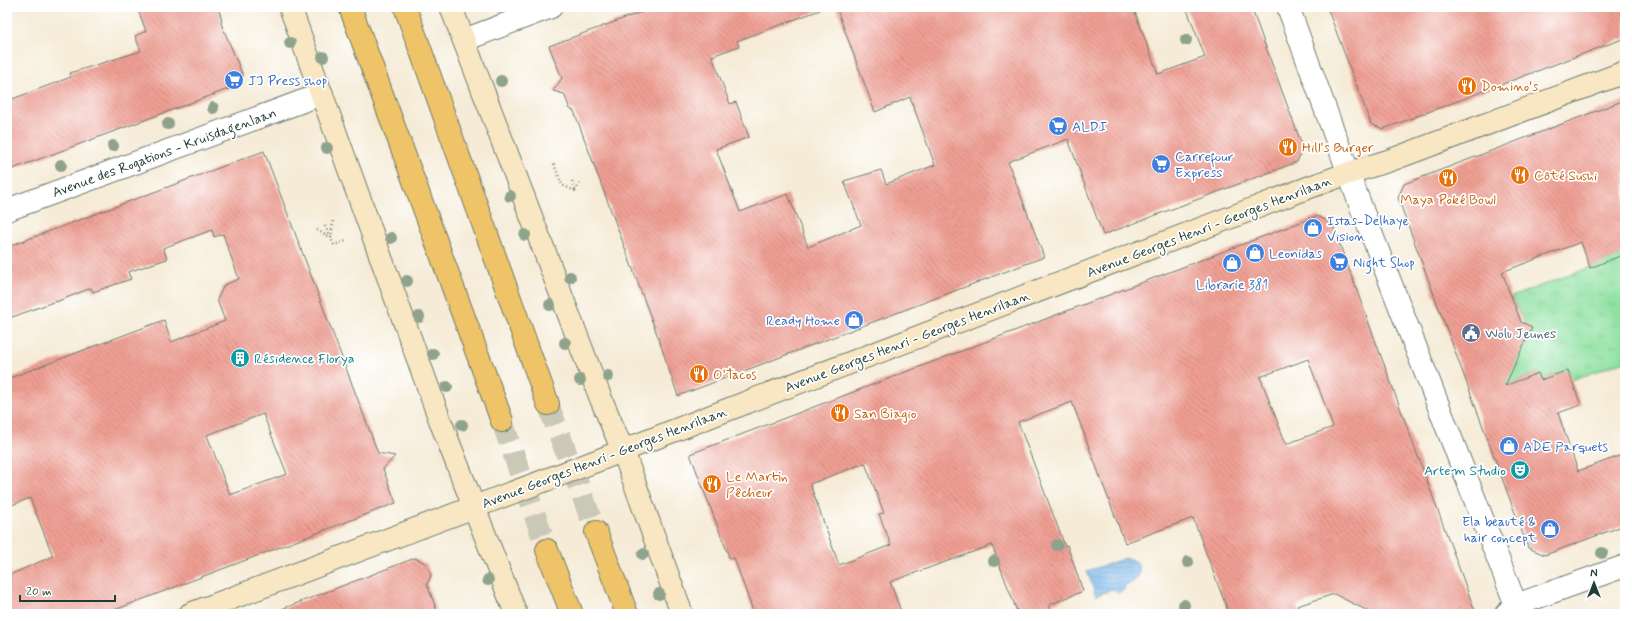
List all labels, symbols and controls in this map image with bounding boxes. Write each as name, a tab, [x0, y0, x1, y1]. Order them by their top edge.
supermarket icon: JJ Press shop	[223, 69, 245, 91]
place label: JJ Press shop	[248, 72, 327, 90]
restaurant icon: Domino's	[1456, 75, 1478, 97]
place label: Domino's	[1481, 78, 1538, 96]
street label: Avenue des Rogations - Kruisdagenlaan	[50, 104, 280, 204]
supermarket icon: ALDI	[1047, 115, 1069, 137]
place label: ALDI	[1072, 118, 1107, 136]
restaurant icon: Hill's Burger	[1277, 136, 1299, 158]
place label: Hill's Burger	[1302, 139, 1374, 157]
place label: Carrefour Express	[1175, 148, 1234, 182]
supermarket icon: Carrefour Express	[1150, 153, 1172, 175]
restaurant icon: Côté Sushi	[1509, 164, 1531, 186]
restaurant icon: Maya Poké Bowl	[1437, 167, 1459, 189]
place label: Côté Sushi	[1534, 167, 1597, 185]
street label: Avenue Georges Henri - Georges Henrilaan	[1084, 172, 1335, 283]
place label: Maya Poké Bowl	[1400, 191, 1496, 209]
place label: Istas-Delhaye Vision	[1327, 212, 1410, 246]
shop icon: Istas-Delhaye Vision	[1302, 217, 1324, 239]
shop icon: Leonidas	[1244, 242, 1266, 264]
place label: Leonidas	[1269, 245, 1322, 263]
supermarket icon: Night Shop	[1328, 251, 1350, 273]
shop icon: Librarie 381	[1221, 252, 1243, 274]
place label: Night Shop	[1353, 254, 1415, 274]
place label: Librarie 381	[1196, 276, 1268, 294]
street label: Avenue Georges Henri - Georges Henrilaan	[782, 287, 1033, 398]
shop icon: Ready Home	[843, 309, 865, 331]
place label: Ready Home	[766, 312, 840, 330]
public building icon: Wolu Jeunes	[1460, 322, 1482, 344]
place label: Wolu Jeunes	[1485, 325, 1556, 343]
building icon: Résidence Florya	[229, 347, 251, 369]
place label: Résidence Florya	[254, 350, 355, 368]
restaurant icon: O'Tacos	[688, 363, 710, 385]
place label: O'Tacos	[713, 366, 757, 384]
restaurant icon: San Biagio	[829, 402, 851, 424]
street label: Avenue Georges Henri - Georges Henrilaan	[479, 403, 730, 514]
place label: San Biagio	[854, 405, 917, 423]
shop icon: ADE Parquets	[1498, 435, 1520, 457]
place label: ADE Parquets	[1523, 438, 1609, 456]
theatre icon: Artem Studio	[1509, 459, 1531, 481]
place label: Artem Studio	[1424, 462, 1506, 480]
place label: Le Martin Pêcheur	[726, 468, 788, 502]
restaurant icon: Le Martin Pêcheur	[701, 473, 723, 495]
place label: Ela beauté & hair concept	[1462, 513, 1537, 547]
shop icon: Ela beauté & hair concept	[1539, 518, 1561, 540]
north arrow	[1574, 563, 1614, 603]
text: N	[1590, 567, 1598, 581]
scale bar	[20, 577, 115, 603]
text: 20 m	[26, 584, 52, 600]

